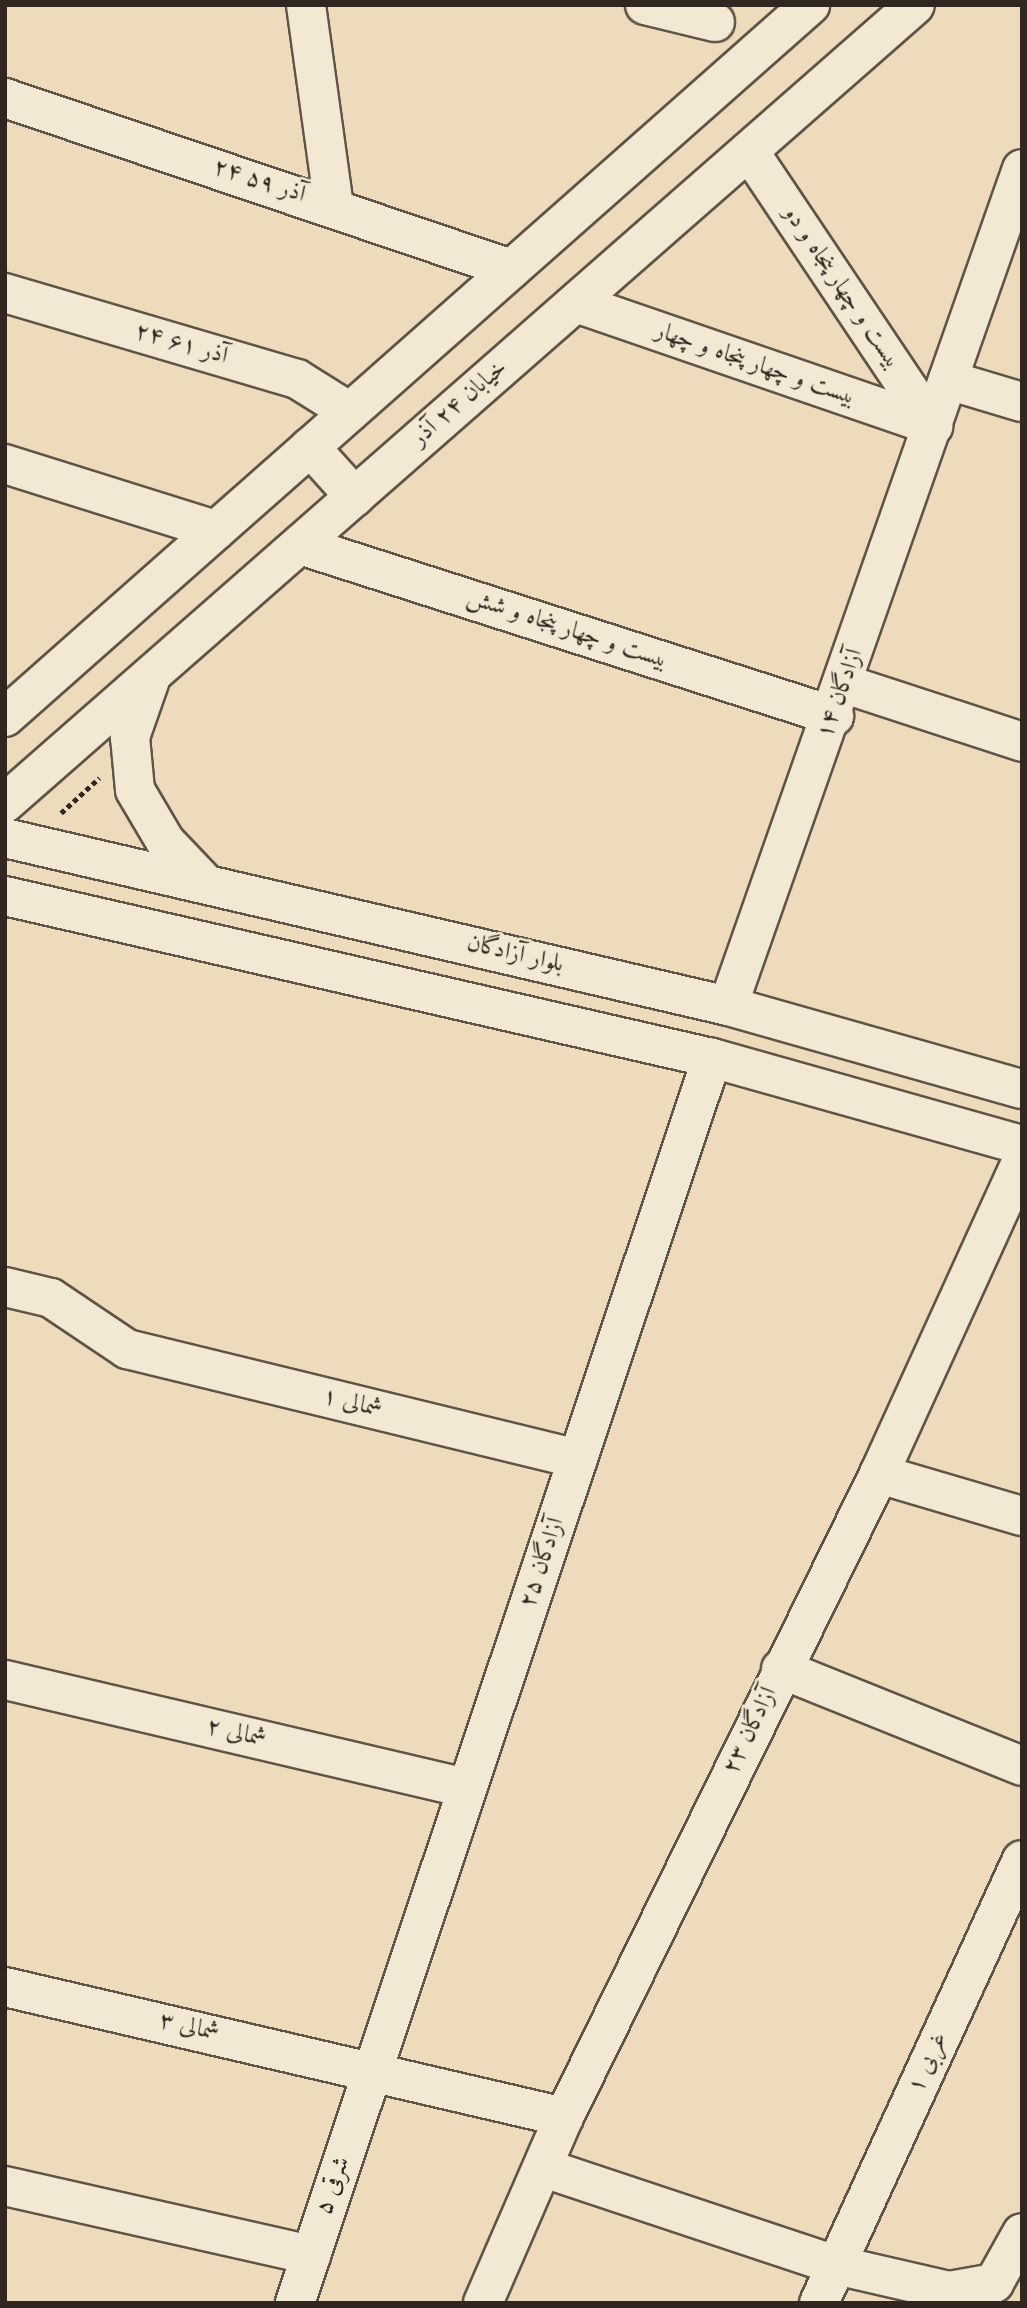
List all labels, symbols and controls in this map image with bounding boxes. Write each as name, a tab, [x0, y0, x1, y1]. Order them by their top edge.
street label: ۲۴ آذر ۵۹	[209, 154, 309, 210]
street label: بیست و چهار پنجاه و دو	[776, 201, 906, 375]
street label: بیست و چهار پنجاه و چهار	[651, 317, 859, 413]
street label: ۲۴ آذر ۶۱	[131, 318, 231, 372]
street label: خیابان ۲۴ آذر	[406, 354, 514, 454]
street label: بیست و چهار پنجاه و شش	[463, 584, 671, 676]
street label: آزادگان ۱۴	[812, 645, 870, 743]
street label: بلوار آزادگان	[464, 930, 566, 980]
street label: ۱ شمالی	[319, 1383, 385, 1425]
street label: آزادگان ۲۵	[514, 1514, 572, 1612]
street label: آزادگان ۲۳	[718, 1683, 784, 1779]
street label: ۲ شمالی	[203, 1713, 269, 1755]
street label: ۳ شمالی	[156, 2007, 222, 2049]
street label: ۱ غربی	[903, 2028, 955, 2098]
street label: شرقی ۵	[311, 2153, 357, 2219]

